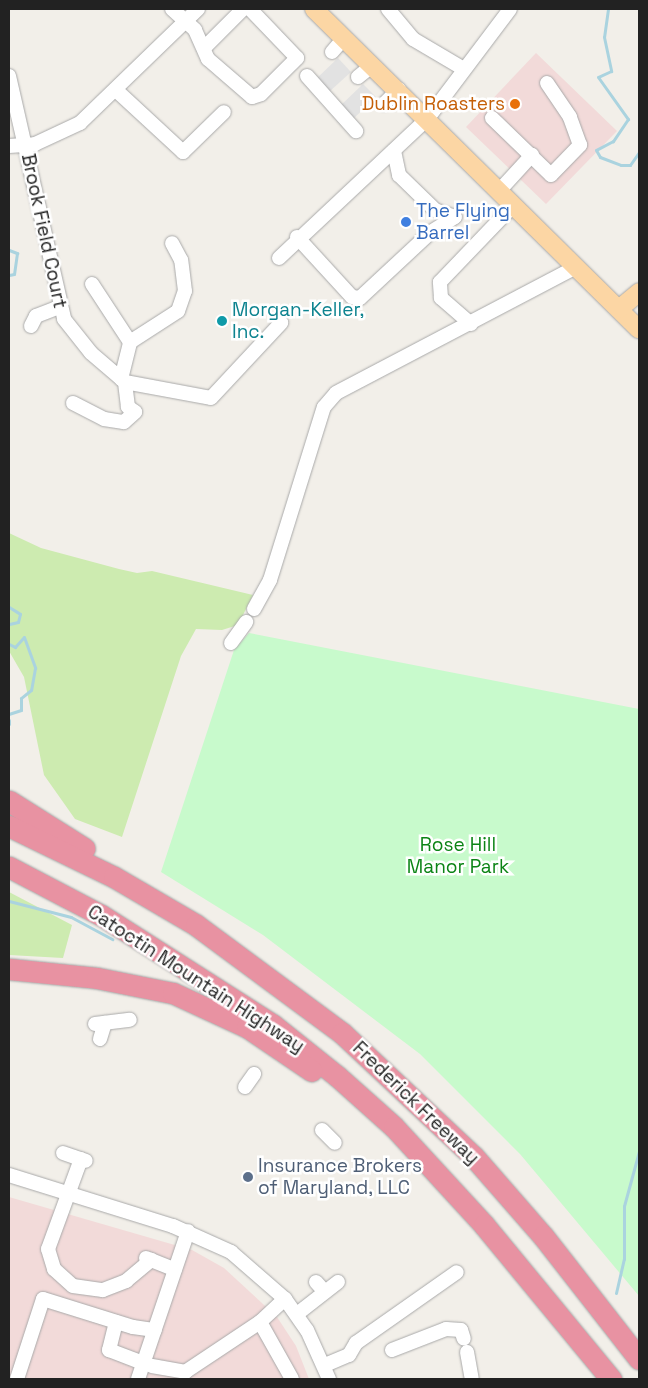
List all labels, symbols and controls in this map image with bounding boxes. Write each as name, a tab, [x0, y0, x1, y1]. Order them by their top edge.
place label: Dublin Roasters	[362, 93, 505, 115]
marker: Dublin Roasters	[509, 98, 521, 110]
street label: Brook Field Court	[16, 152, 72, 310]
place label: The Flying Barrel	[416, 200, 510, 244]
marker: The Flying Barrel	[400, 216, 412, 228]
place label: Morgan-Keller, Inc.	[232, 299, 364, 343]
marker: Morgan-Keller, Inc.	[216, 315, 228, 327]
park label: Rose Hill Manor Park	[407, 834, 509, 878]
street label: Catoctin Mountain Highway	[83, 900, 309, 1058]
street label: Frederick Freeway	[348, 1037, 484, 1169]
place label: Insurance Brokers of Maryland, LLC	[258, 1155, 422, 1199]
marker: Insurance Brokers of Maryland, LLC	[242, 1171, 254, 1183]

